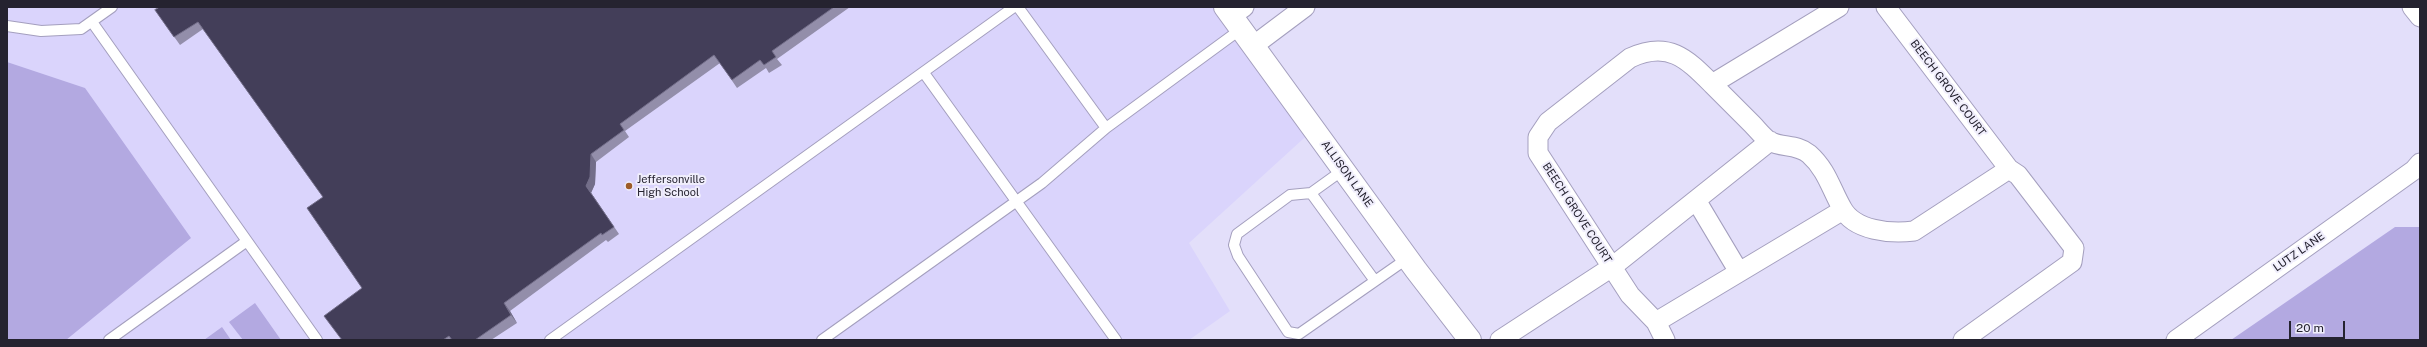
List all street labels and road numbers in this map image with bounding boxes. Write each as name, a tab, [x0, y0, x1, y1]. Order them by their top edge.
street label: BEECH GROVE COURT	[1908, 37, 1988, 139]
street label: ALLISON LANE	[1318, 138, 1376, 210]
street label: BEECH GROVE COURT	[1540, 160, 1614, 266]
street label: LUTZ LANE	[2271, 230, 2327, 274]

